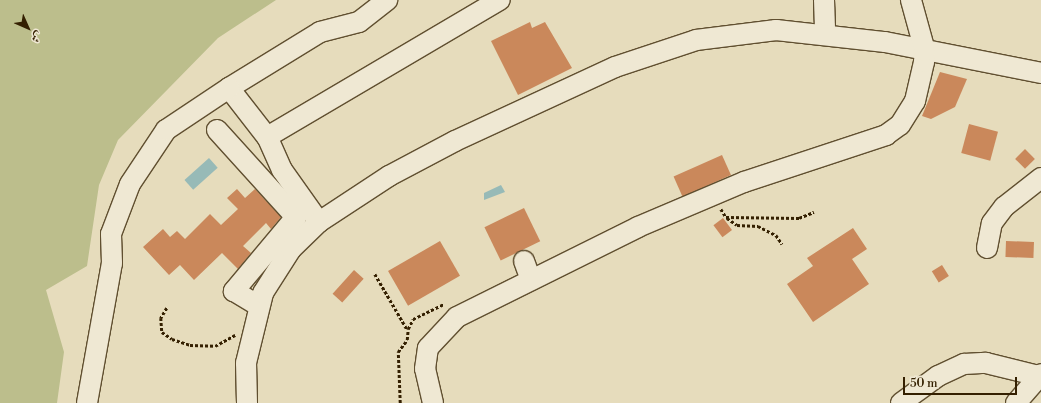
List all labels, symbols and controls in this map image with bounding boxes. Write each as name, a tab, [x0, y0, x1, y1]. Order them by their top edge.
north arrow	[8, 8, 48, 48]
text: ش	[28, 28, 45, 45]
scale bar	[905, 369, 1019, 395]
text: 50 m	[910, 376, 938, 391]

